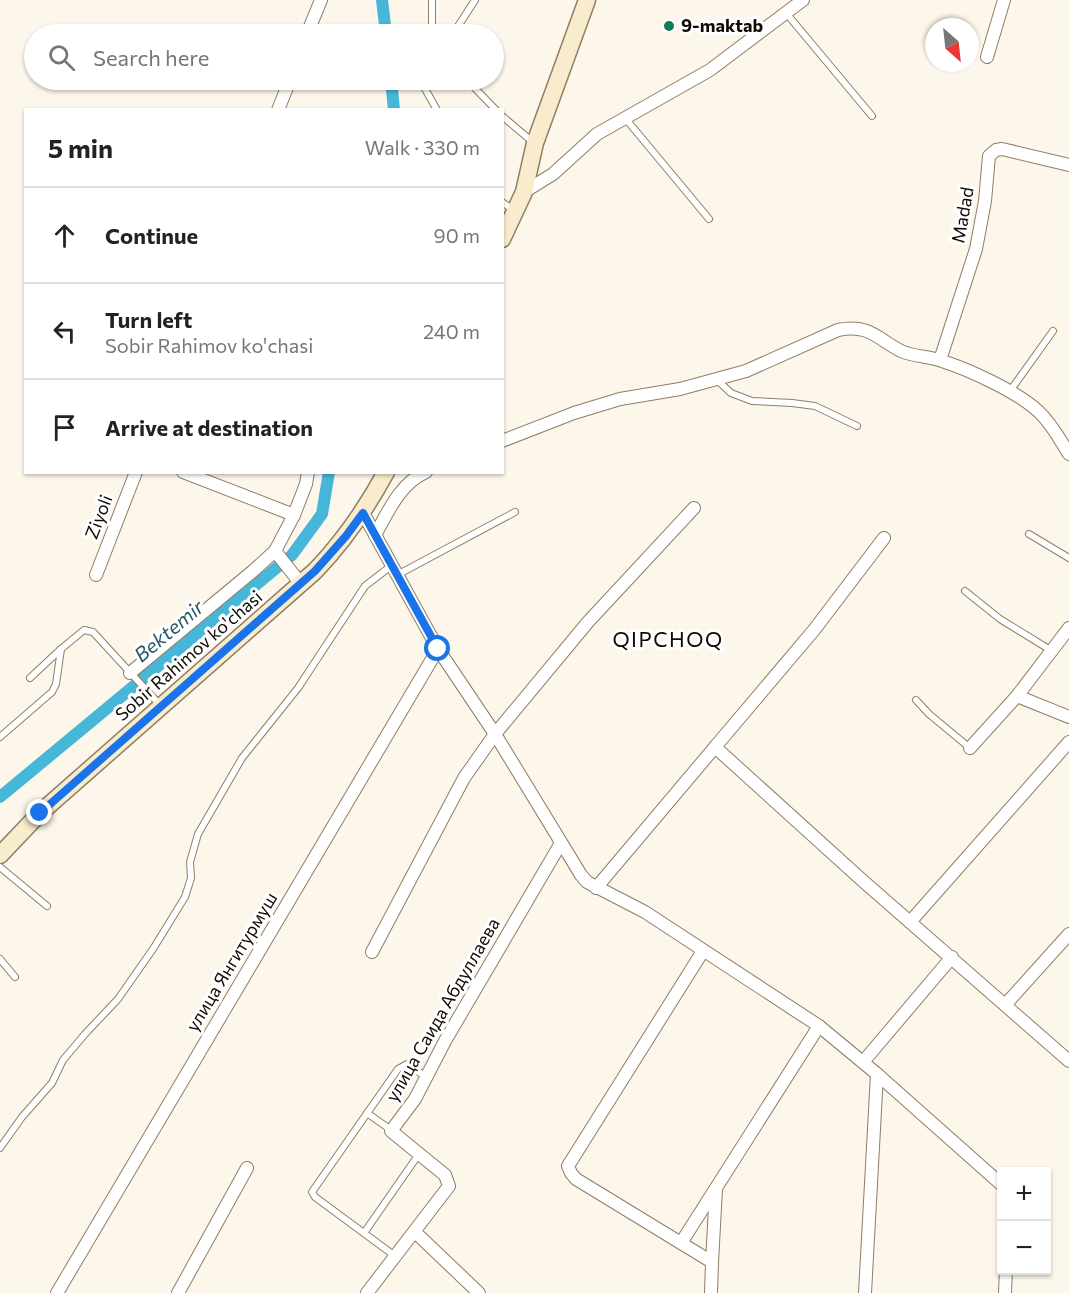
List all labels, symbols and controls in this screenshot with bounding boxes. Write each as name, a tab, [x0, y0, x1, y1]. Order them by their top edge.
place label: 9-maktab	[681, 14, 763, 36]
north arrow	[925, 18, 979, 72]
marker: 9-maktab	[662, 19, 676, 33]
search box	[24, 24, 504, 90]
icon: search	[45, 41, 78, 74]
text: Search here	[93, 44, 209, 71]
text: 5 min	[48, 132, 113, 163]
text: Walk · 330 m	[365, 135, 480, 159]
street label: Madad	[946, 185, 978, 245]
icon: ahead	[48, 219, 81, 252]
text: Continue	[105, 222, 198, 249]
text: 90 m	[434, 223, 480, 247]
text: Turn left	[105, 306, 192, 333]
icon: left	[48, 315, 81, 348]
text: 240 m	[423, 319, 480, 343]
text: Sobir Rahimov ko'chasi	[105, 333, 313, 357]
icon: arrive	[48, 411, 81, 444]
text: Arrive at destination	[105, 414, 313, 441]
street label: Ziyoli	[80, 491, 117, 542]
street label: Sobir Rahimov ko'chasi	[110, 585, 266, 725]
water label: Bektemir	[129, 594, 209, 666]
district label: QIPCHOQ	[612, 626, 724, 651]
route start	[424, 635, 450, 661]
route end	[26, 799, 52, 825]
street label: улица Янгитурмуш	[181, 888, 281, 1035]
street label: улица Саида Абдуллаева	[381, 914, 504, 1105]
map controls	[997, 1167, 1051, 1275]
button: +	[997, 1167, 1051, 1221]
button: −	[997, 1221, 1051, 1275]

